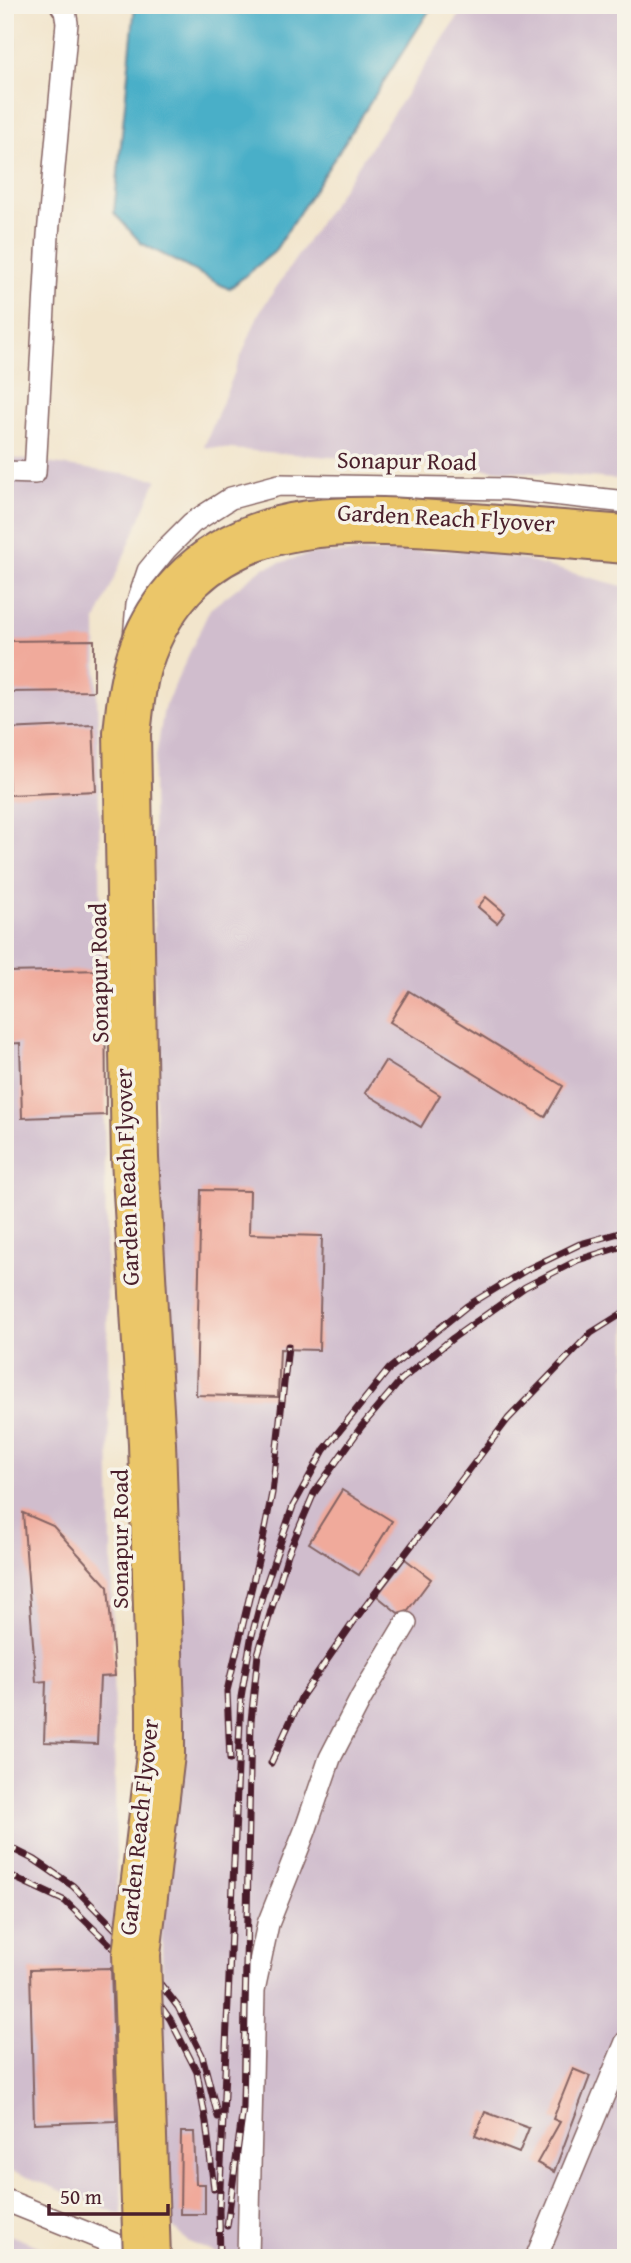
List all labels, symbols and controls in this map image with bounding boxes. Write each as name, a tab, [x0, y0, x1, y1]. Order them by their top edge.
street label: Sonapur Road	[337, 442, 478, 479]
street label: Garden Reach Flyover	[336, 494, 556, 541]
street label: Sonapur Road	[80, 902, 117, 1043]
street label: Garden Reach Flyover	[105, 1068, 148, 1286]
street label: Sonapur Road	[102, 1469, 137, 1609]
street label: Garden Reach Flyover	[110, 1717, 167, 1937]
scale bar	[49, 2172, 168, 2216]
text: 50 m	[60, 2181, 102, 2212]

